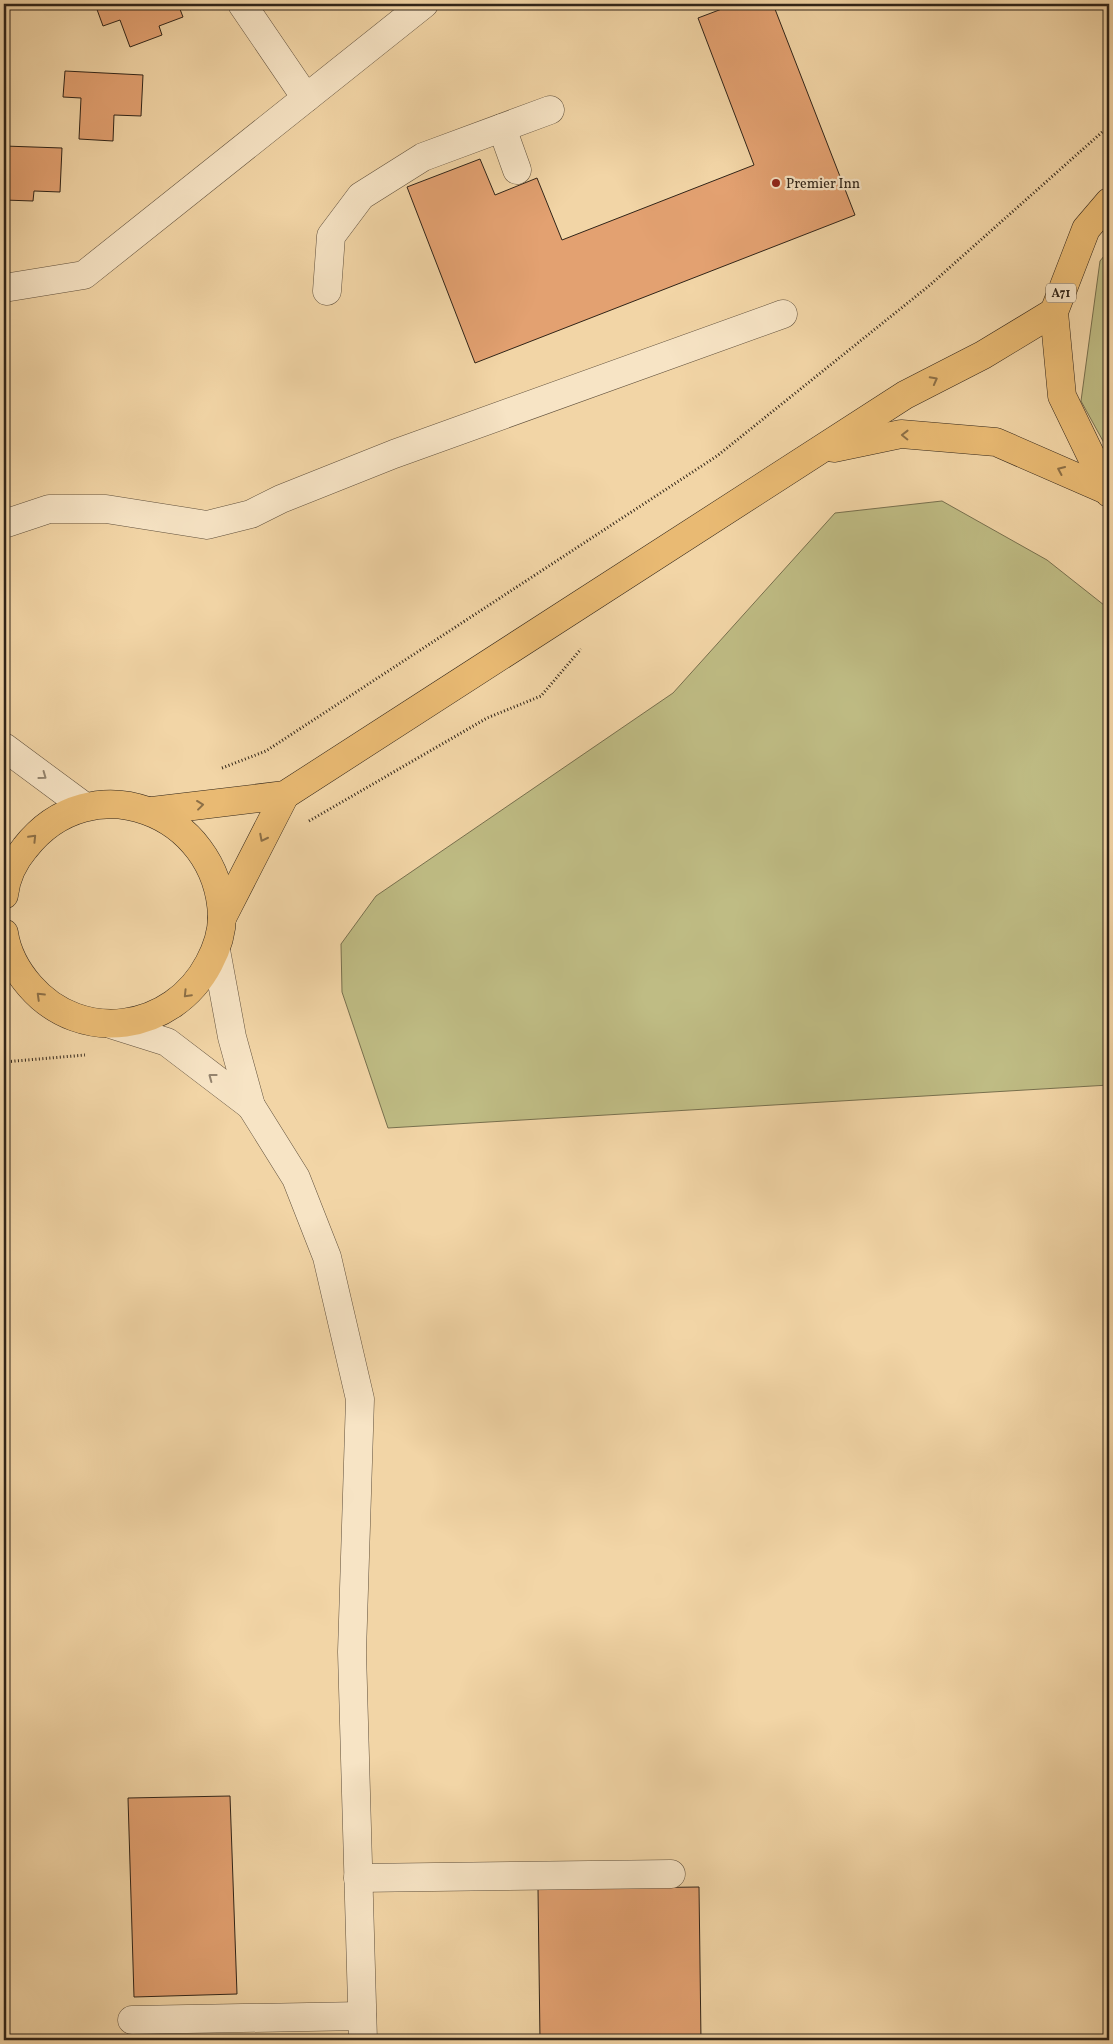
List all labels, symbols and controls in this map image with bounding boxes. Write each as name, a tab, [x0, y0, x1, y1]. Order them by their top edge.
place label: Premier Inn	[786, 175, 860, 194]
marker: Premier Inn	[770, 177, 782, 189]
road number: A71	[1046, 284, 1076, 302]
one-way arrow	[928, 376, 937, 386]
one-way arrow	[901, 430, 909, 440]
one-way arrow	[1057, 466, 1066, 477]
one-way arrow	[37, 770, 47, 779]
one-way arrow	[196, 801, 205, 811]
one-way arrow	[259, 833, 269, 842]
one-way arrow	[27, 834, 36, 843]
one-way arrow	[184, 988, 193, 997]
one-way arrow	[37, 993, 46, 1002]
one-way arrow	[208, 1074, 218, 1083]

